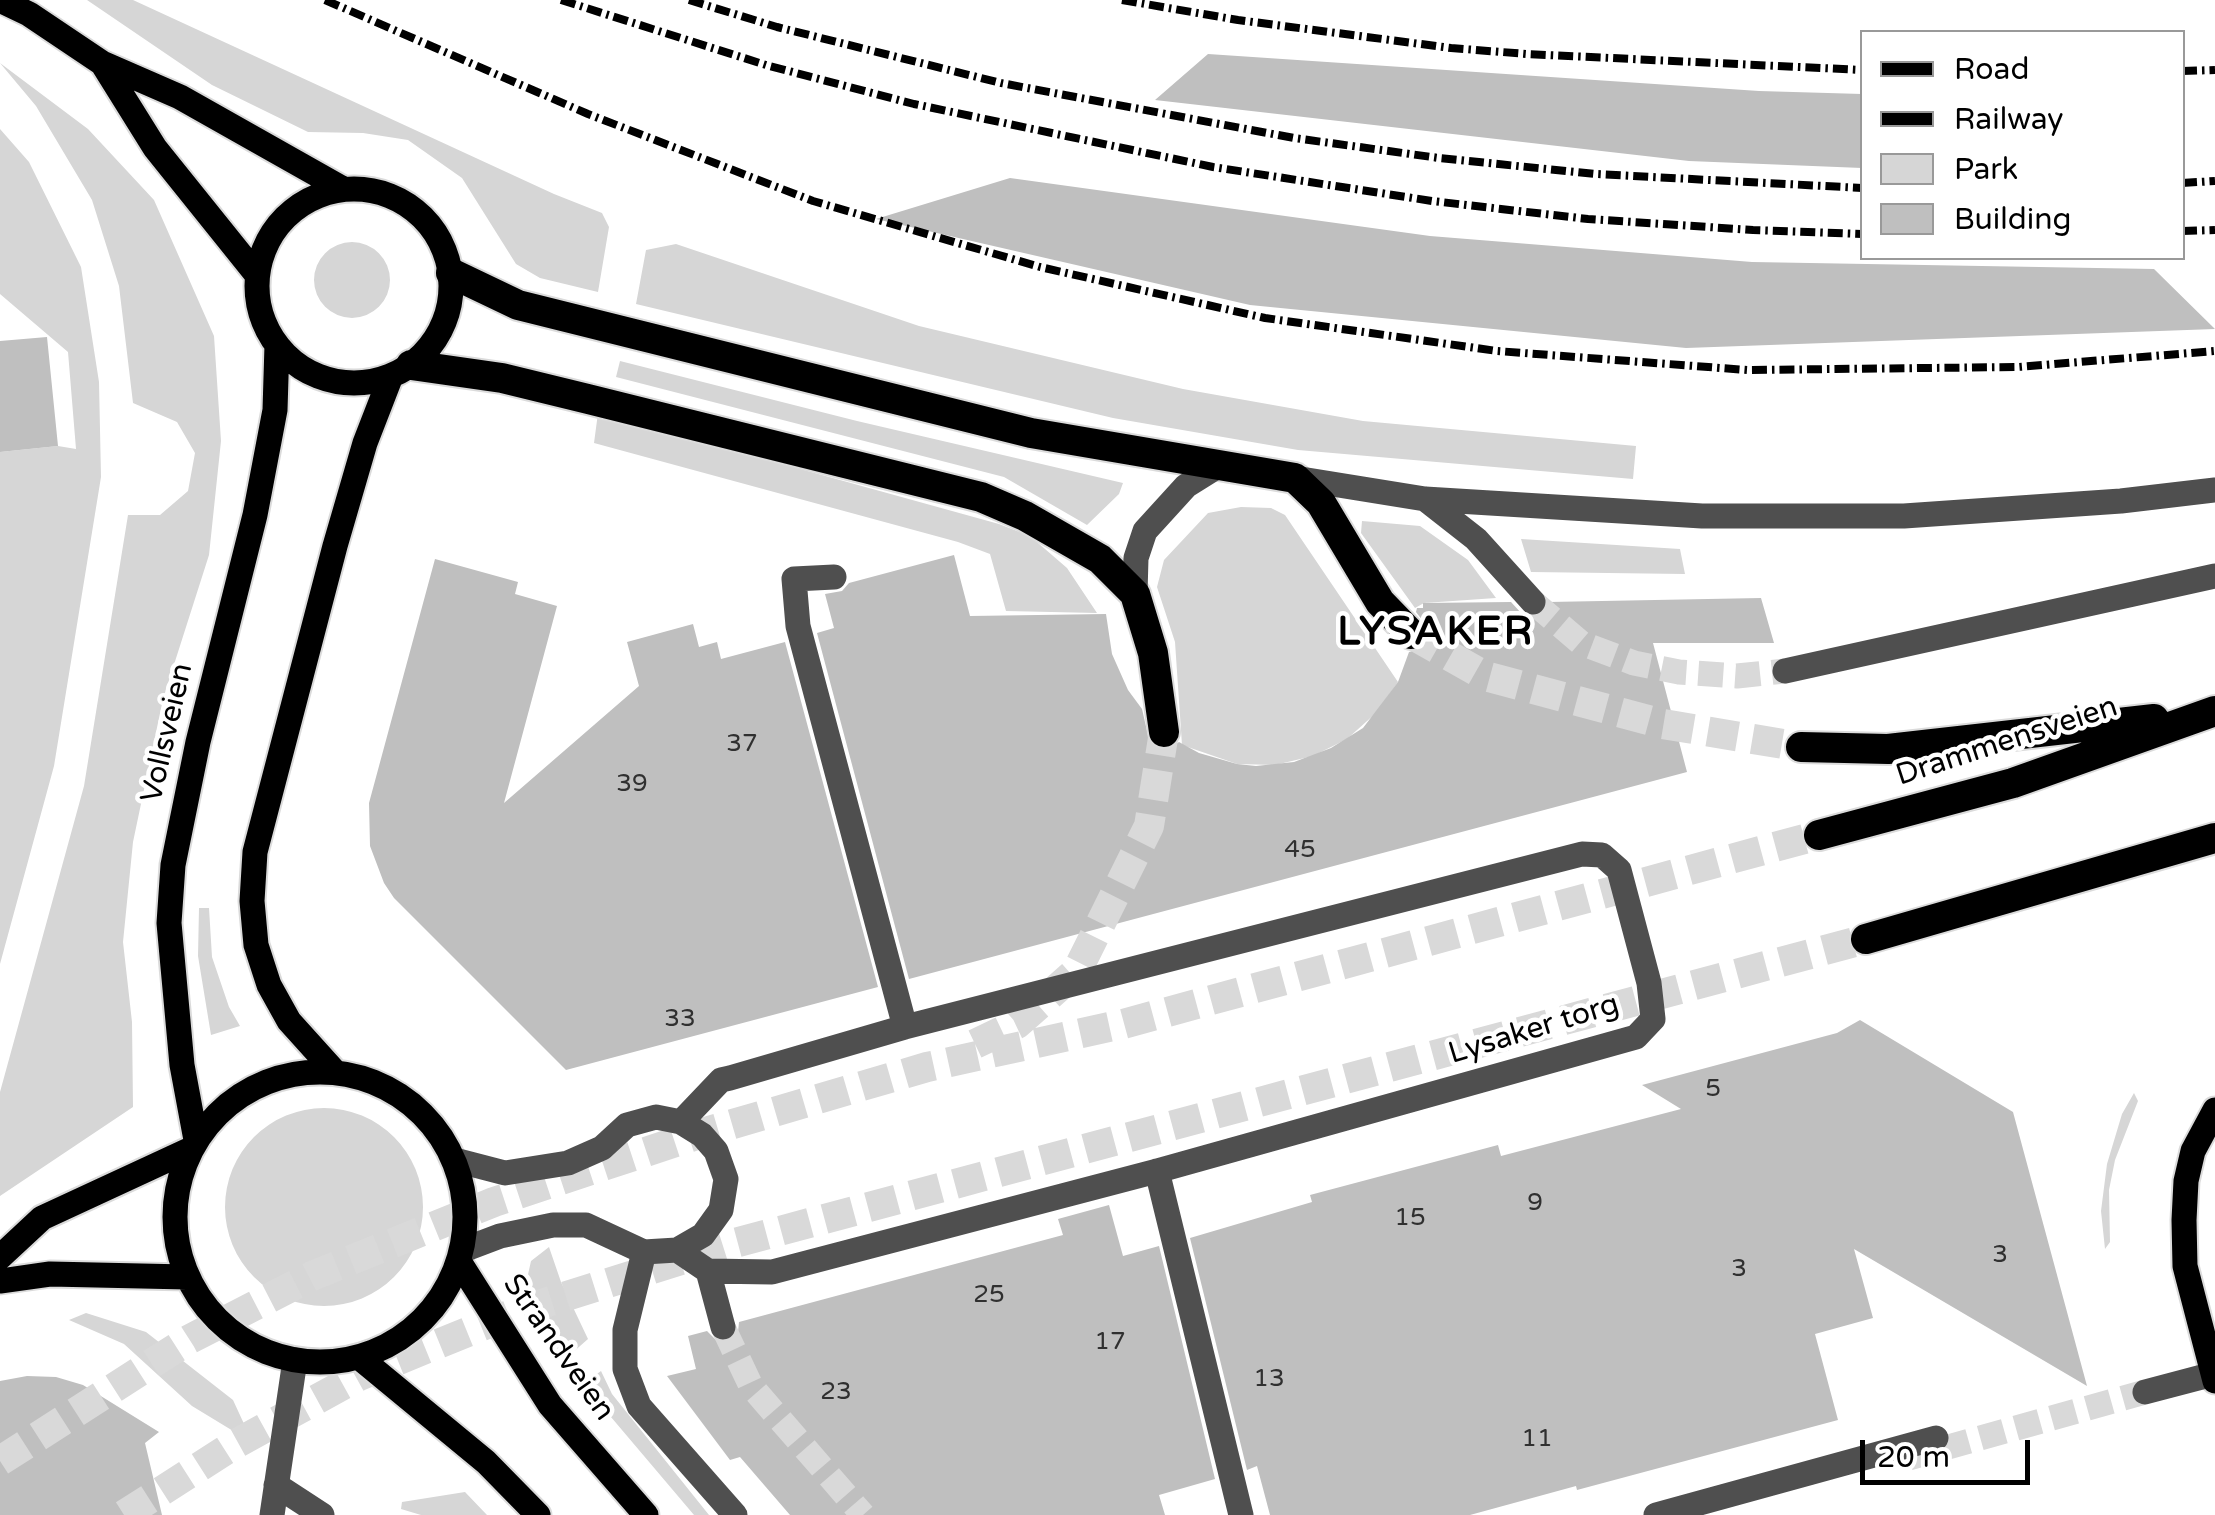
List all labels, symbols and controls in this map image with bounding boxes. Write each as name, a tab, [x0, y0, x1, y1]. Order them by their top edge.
legend	[1860, 30, 2185, 260]
text: Road	[1954, 51, 2029, 88]
text: Railway	[1954, 101, 2063, 138]
text: Park	[1954, 151, 2018, 188]
text: Building	[1954, 201, 2071, 238]
district label: LYSAKER	[1337, 609, 1535, 657]
street label: Vollsveien	[134, 660, 202, 806]
street label: Drammensveien	[1892, 689, 2122, 795]
house number: 37	[726, 729, 758, 759]
house number: 39	[616, 769, 648, 799]
house number: 45	[1284, 835, 1316, 865]
street label: Lysaker torg	[1444, 987, 1624, 1073]
house number: 33	[664, 1004, 696, 1034]
house number: 5	[1705, 1074, 1721, 1104]
house number: 9	[1527, 1188, 1543, 1218]
house number: 15	[1394, 1203, 1426, 1233]
house number: 3	[1992, 1240, 2008, 1270]
house number: 3	[1731, 1254, 1747, 1284]
street label: Strandveien	[494, 1268, 622, 1428]
house number: 25	[973, 1280, 1005, 1310]
house number: 17	[1094, 1327, 1126, 1357]
house number: 13	[1253, 1364, 1285, 1394]
house number: 23	[820, 1377, 852, 1407]
scale bar	[1865, 1420, 2035, 1482]
house number: 11	[1521, 1424, 1553, 1454]
text: 20 m	[1877, 1439, 1950, 1476]

